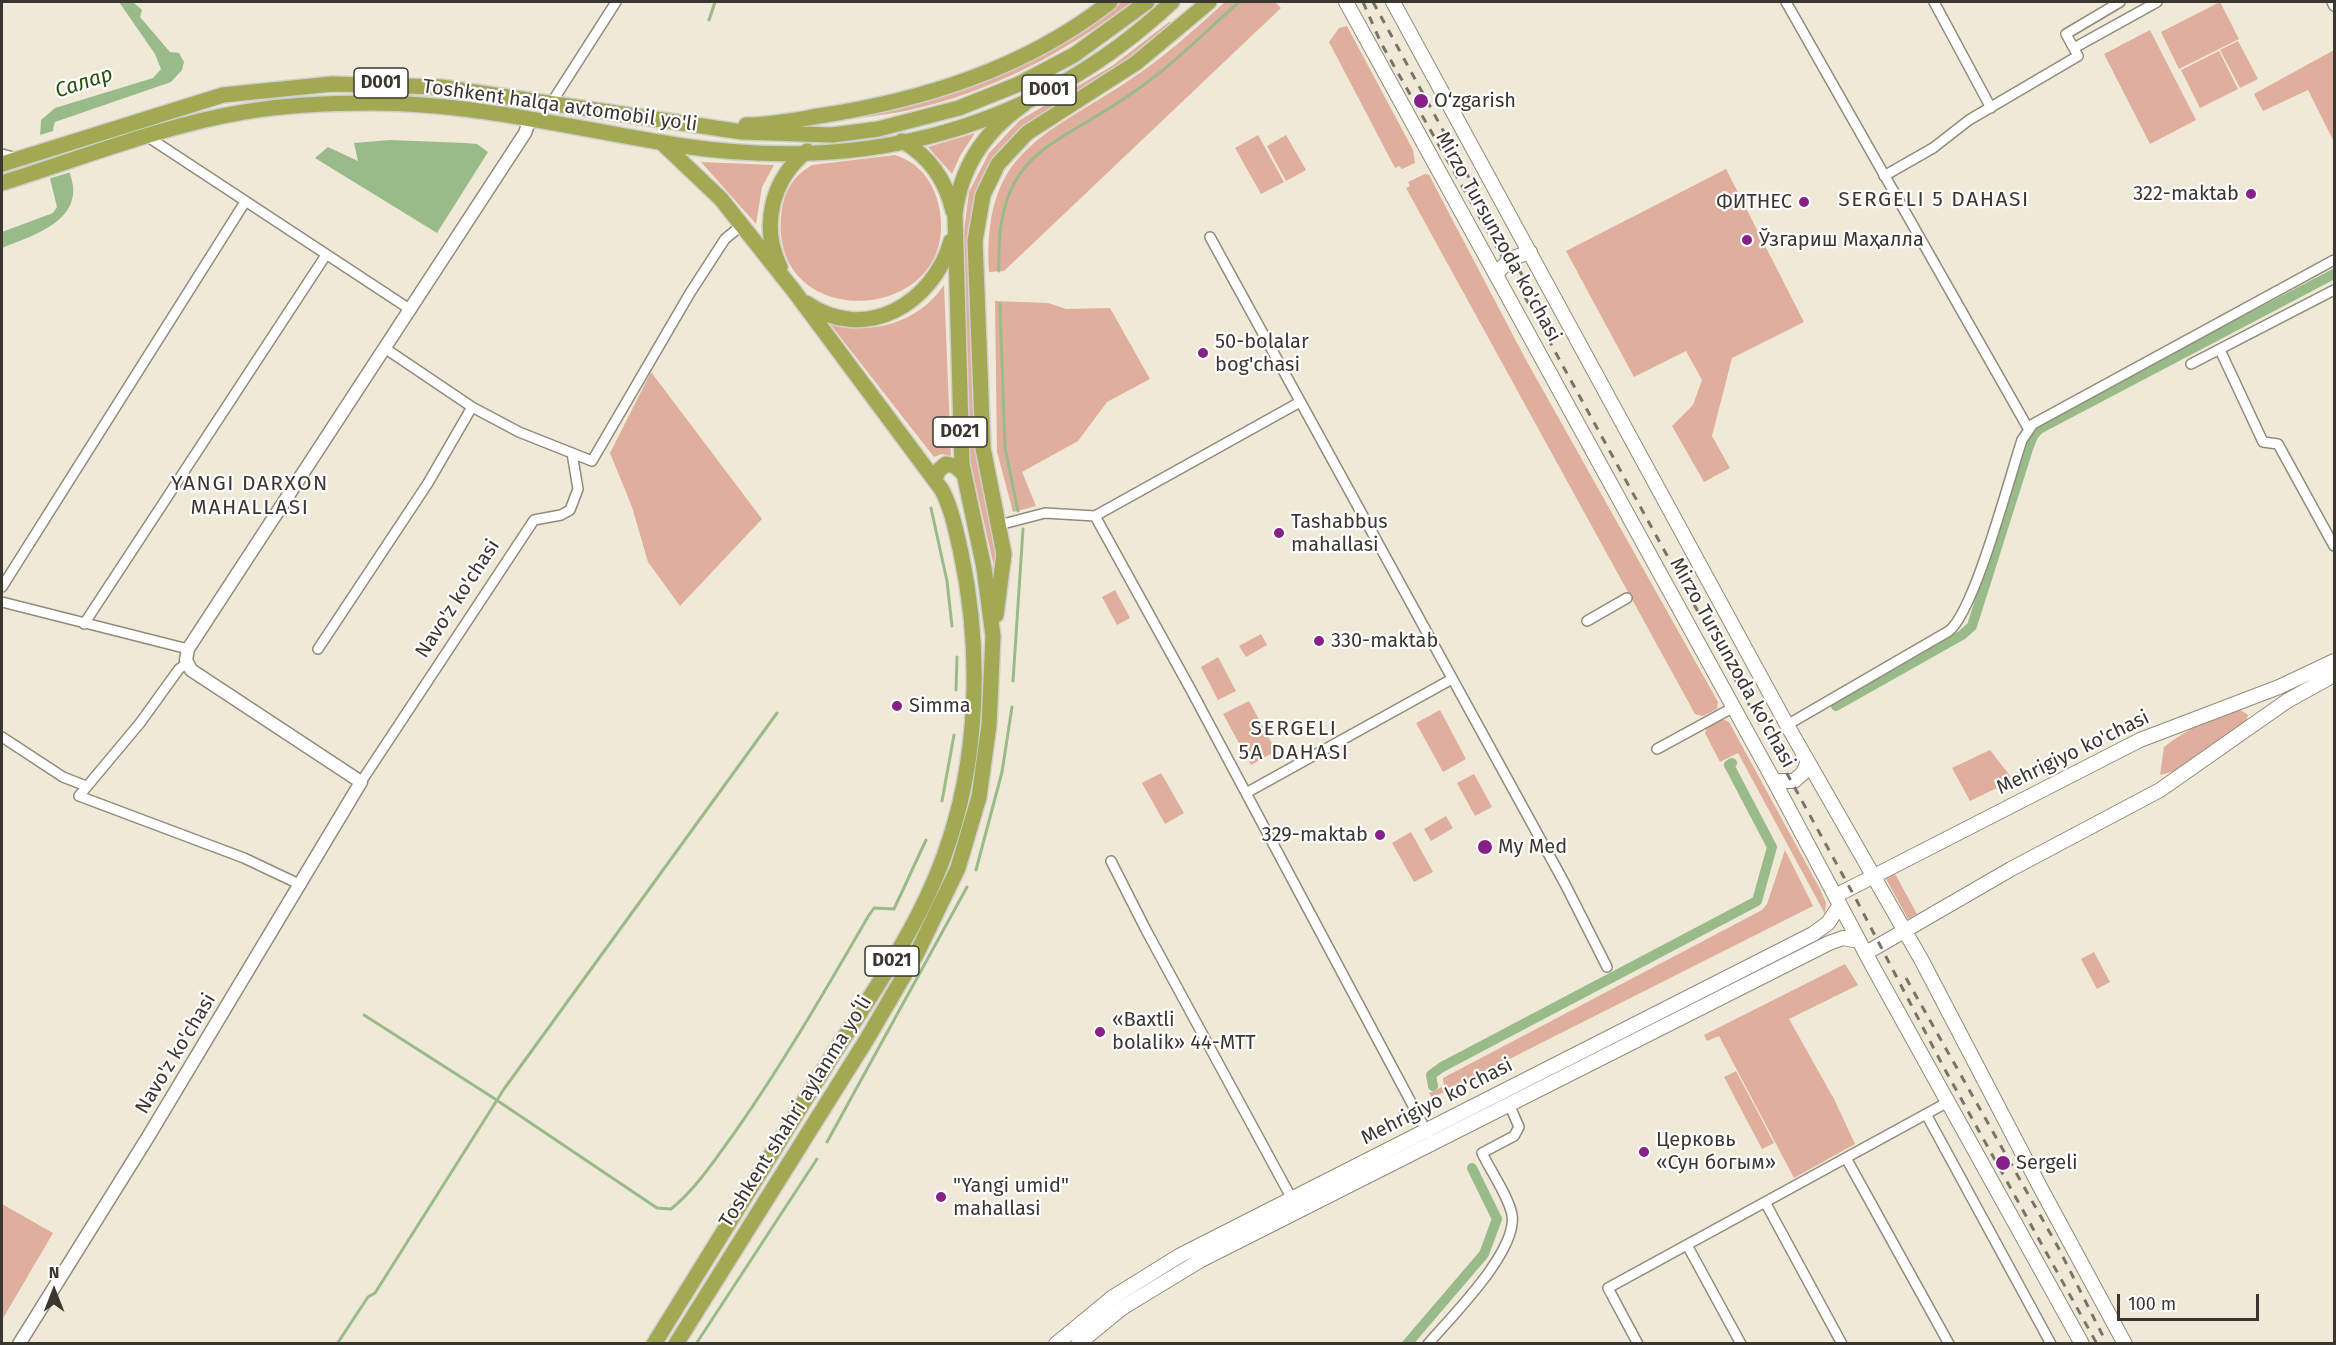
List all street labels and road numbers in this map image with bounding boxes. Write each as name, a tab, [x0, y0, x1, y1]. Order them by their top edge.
road number: D001	[354, 68, 408, 98]
street label: Toshkent halqa avtomobil yo'li	[421, 75, 699, 137]
road number: D001	[1022, 75, 1076, 105]
street label: Mirzo Tursunzoda ko'chasi	[1430, 128, 1566, 346]
road number: D021	[933, 417, 987, 447]
street label: Navo'z ko'chasi	[411, 535, 505, 663]
street label: Mirzo Tursunzoda ko'chasi	[1664, 554, 1800, 772]
street label: Mehrigiyo ko'chasi	[1993, 706, 2153, 800]
road number: D021	[865, 946, 919, 976]
street label: Navo'z ko'chasi	[131, 989, 221, 1119]
street label: Toshkent shahri aylanma yoʻli	[715, 992, 877, 1232]
street label: Mehrigiyo ko'chasi	[1357, 1053, 1517, 1151]

